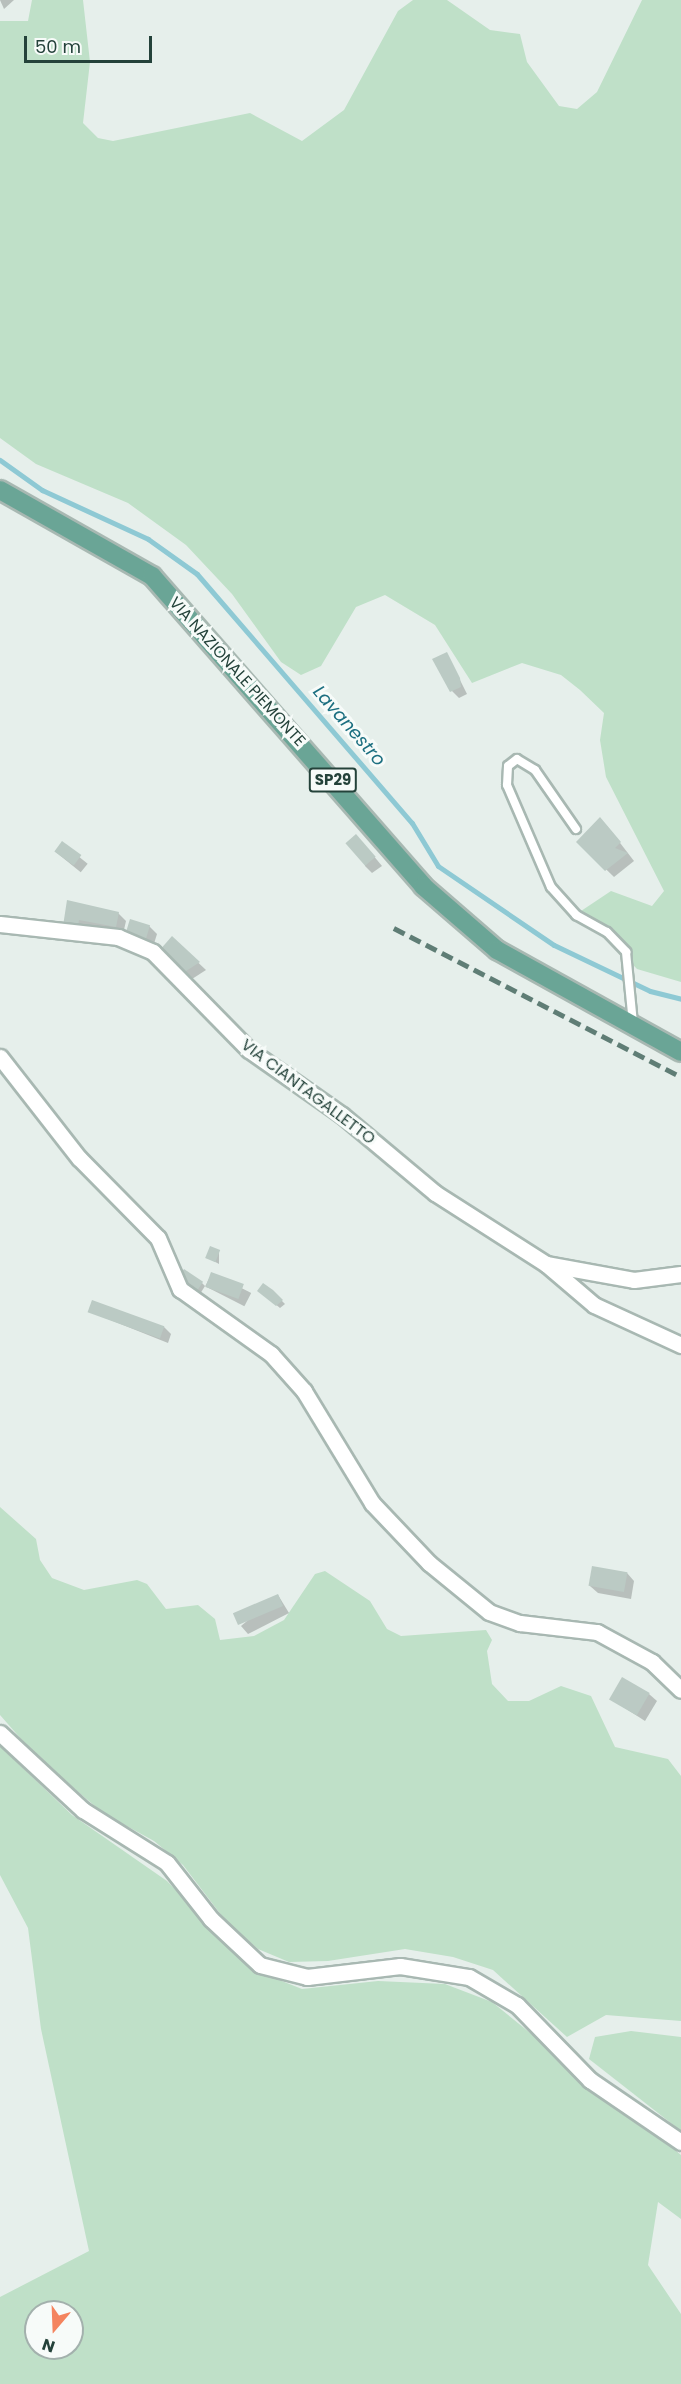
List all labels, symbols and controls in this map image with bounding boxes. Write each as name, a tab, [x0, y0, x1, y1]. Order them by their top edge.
scale bar	[27, 24, 154, 62]
text: 50 m	[35, 34, 81, 59]
street label: VIA NAZIONALE PIEMONTE	[165, 593, 309, 751]
water label: Lavanestro	[308, 682, 390, 770]
road number: SP29	[308, 768, 358, 792]
street label: VIA CIANTAGALLETTO	[237, 1035, 379, 1149]
north arrow	[24, 2300, 84, 2360]
text: N	[39, 2333, 58, 2358]

